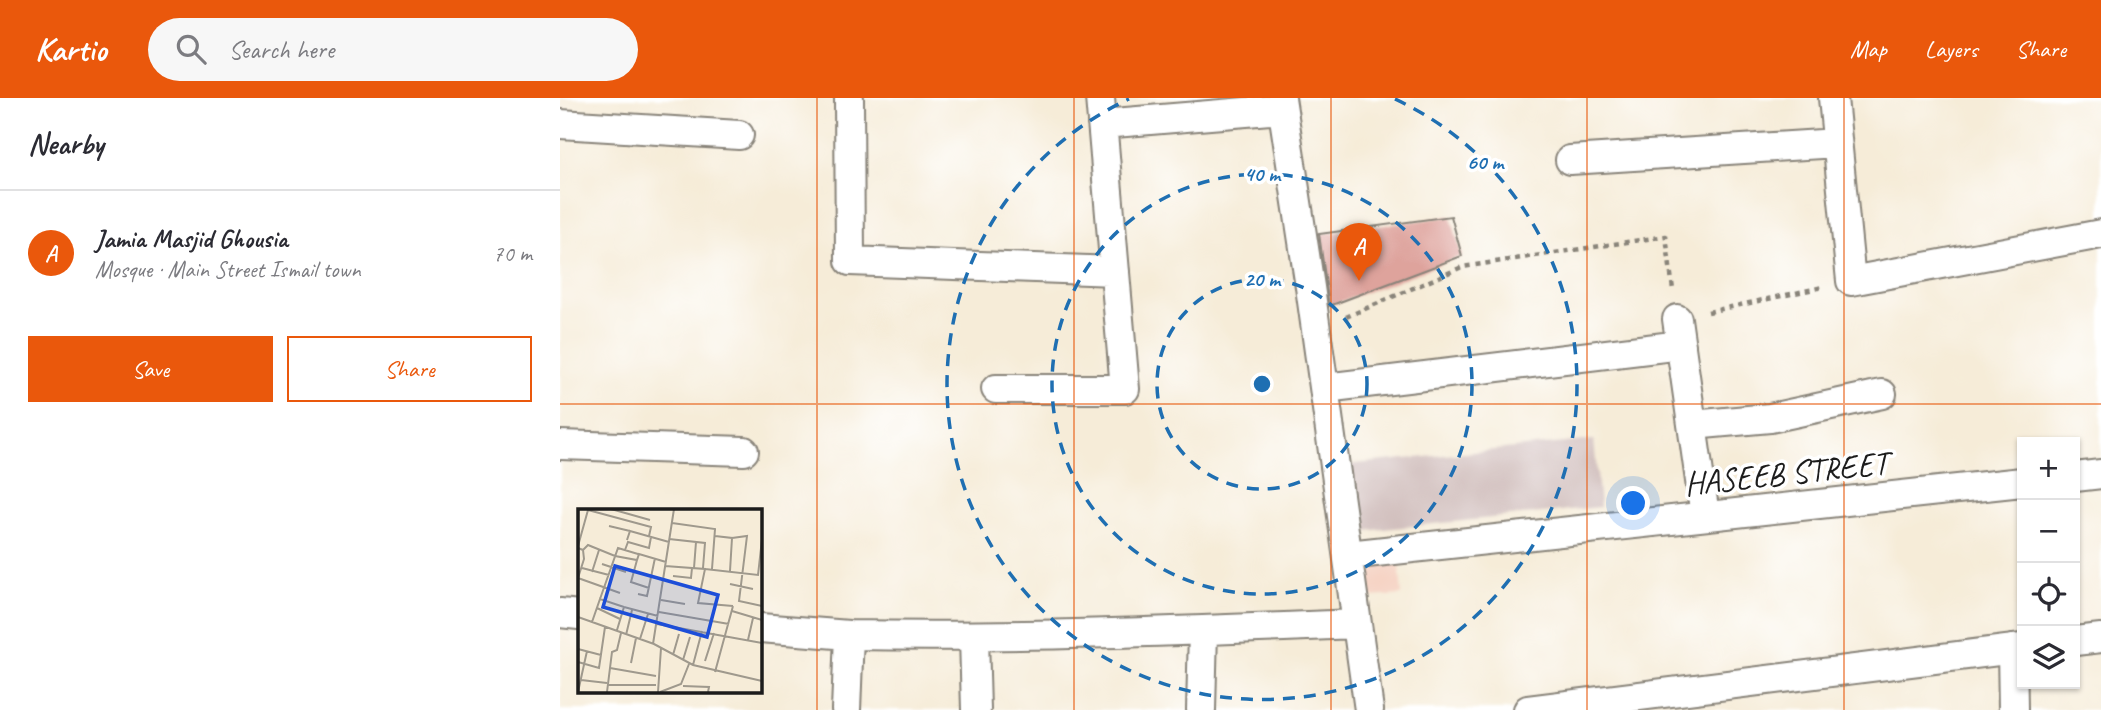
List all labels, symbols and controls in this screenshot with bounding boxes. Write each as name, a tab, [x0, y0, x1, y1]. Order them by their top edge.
search box	[148, 18, 638, 81]
text: Kartio	[35, 28, 106, 70]
icon: search	[172, 30, 210, 68]
text: Search here	[228, 33, 334, 66]
text: Map	[1850, 34, 1887, 64]
text: Layers	[1925, 34, 1978, 64]
text: Share	[2016, 34, 2066, 64]
text: Nearby	[28, 125, 104, 163]
text: 60 m	[1467, 149, 1505, 175]
text: 40 m	[1244, 161, 1282, 187]
text: Jamia Masjid Ghousia	[95, 222, 288, 255]
pin: A	[1336, 223, 1382, 281]
text: A	[45, 239, 57, 268]
text: 70 m	[493, 239, 532, 268]
text: Mosque · Main Street Ismail town	[95, 255, 361, 284]
text: 20 m	[1244, 266, 1282, 292]
button: Save	[28, 336, 273, 402]
button: Share	[287, 336, 532, 402]
centre of rings	[1250, 372, 1274, 396]
map controls	[2017, 437, 2080, 689]
button: +	[2017, 437, 2080, 500]
street label: HASEEB STREET	[1682, 441, 1897, 505]
your location	[1616, 486, 1650, 520]
button: −	[2017, 500, 2080, 563]
inset map	[578, 509, 761, 692]
button: locate	[2017, 563, 2080, 626]
button: layers	[2017, 626, 2080, 689]

